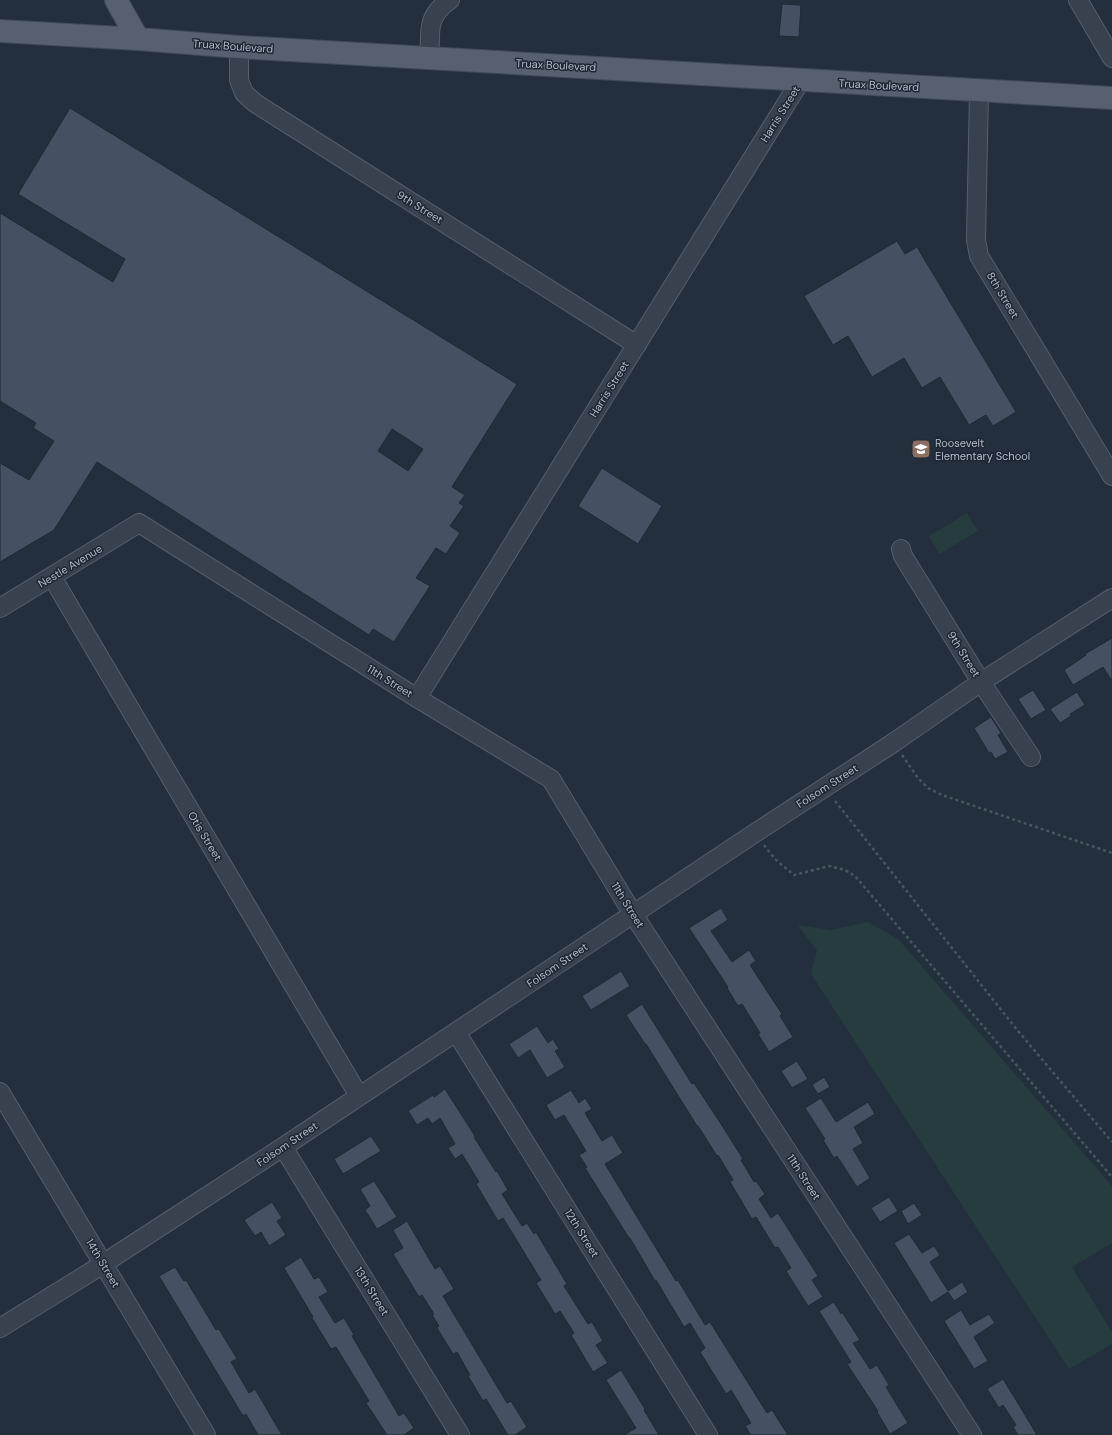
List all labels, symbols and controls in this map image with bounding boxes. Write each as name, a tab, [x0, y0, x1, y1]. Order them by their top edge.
street label: Truax Boulevard	[192, 36, 274, 56]
street label: Truax Boulevard	[515, 56, 597, 74]
street label: Truax Boulevard	[838, 76, 920, 94]
street label: Harris Street	[757, 83, 803, 145]
street label: 9th Street	[394, 187, 446, 227]
street label: 8th Street	[984, 269, 1022, 321]
street label: Harris Street	[586, 358, 632, 420]
place label: Roosevelt Elementary School	[935, 436, 1030, 463]
school or university icon: Roosevelt Elementary School	[910, 438, 932, 460]
street label: Nestle Avenue	[35, 541, 105, 591]
street label: 9th Street	[944, 628, 984, 680]
street label: 11th Street	[364, 661, 416, 701]
street label: Folsom Street	[794, 761, 860, 811]
street label: Otis Street	[185, 809, 225, 863]
street label: 11th Street	[608, 879, 648, 931]
street label: Folsom Street	[524, 939, 590, 991]
street label: Folsom Street	[254, 1118, 320, 1170]
street label: 11th Street	[784, 1152, 824, 1202]
street label: 12th Street	[562, 1206, 602, 1260]
street label: 14th Street	[83, 1236, 123, 1290]
street label: 13th Street	[352, 1264, 392, 1318]

